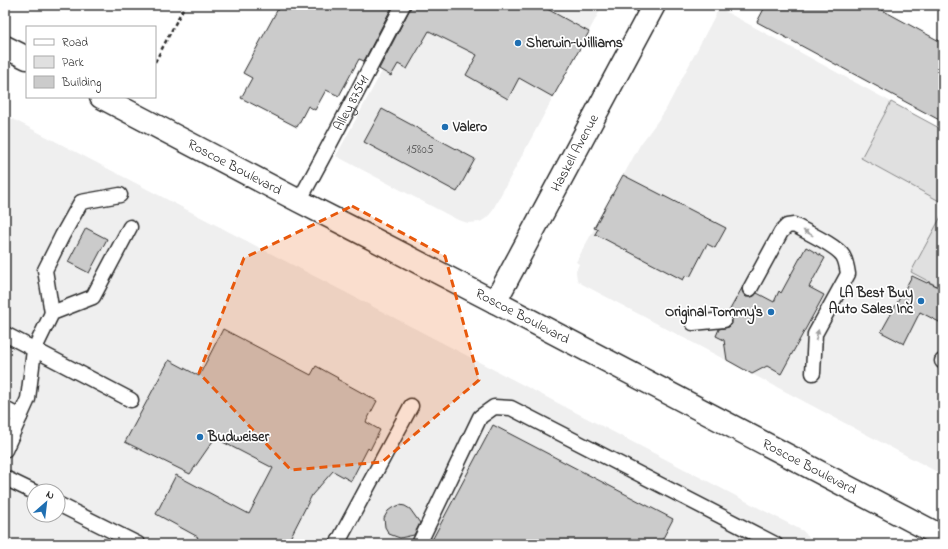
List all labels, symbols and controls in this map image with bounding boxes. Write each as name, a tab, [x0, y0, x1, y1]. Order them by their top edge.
legend	[26, 26, 156, 98]
place label: Sherwin-Williams	[526, 33, 623, 54]
text: Road	[62, 34, 88, 52]
marker: Sherwin-Williams	[513, 38, 523, 48]
text: Park	[62, 54, 84, 72]
street label: Alley 87541	[328, 71, 375, 135]
text: Building	[61, 74, 101, 93]
street label: Haskell Avenue	[545, 110, 605, 196]
place label: Valero	[452, 117, 487, 138]
marker: Valero	[440, 122, 450, 132]
street label: Roscoe Boulevard	[184, 134, 286, 201]
house number: 15805	[406, 141, 434, 159]
one-way arrow	[802, 230, 814, 236]
street label: Roscoe Boulevard	[471, 283, 573, 350]
place label: LA Best Buy Auto Sales Inc	[829, 283, 914, 320]
marker: LA Best Buy Auto Sales Inc	[916, 296, 926, 306]
place label: Original Tommy's	[665, 302, 763, 325]
marker: Original Tommy's	[766, 307, 776, 317]
one-way arrow	[814, 329, 820, 341]
place label: Budweiser	[207, 427, 270, 448]
marker: Budweiser	[195, 432, 205, 442]
street label: Roscoe Boulevard	[758, 433, 860, 500]
north arrow	[26, 483, 66, 523]
text: N	[43, 486, 57, 504]

